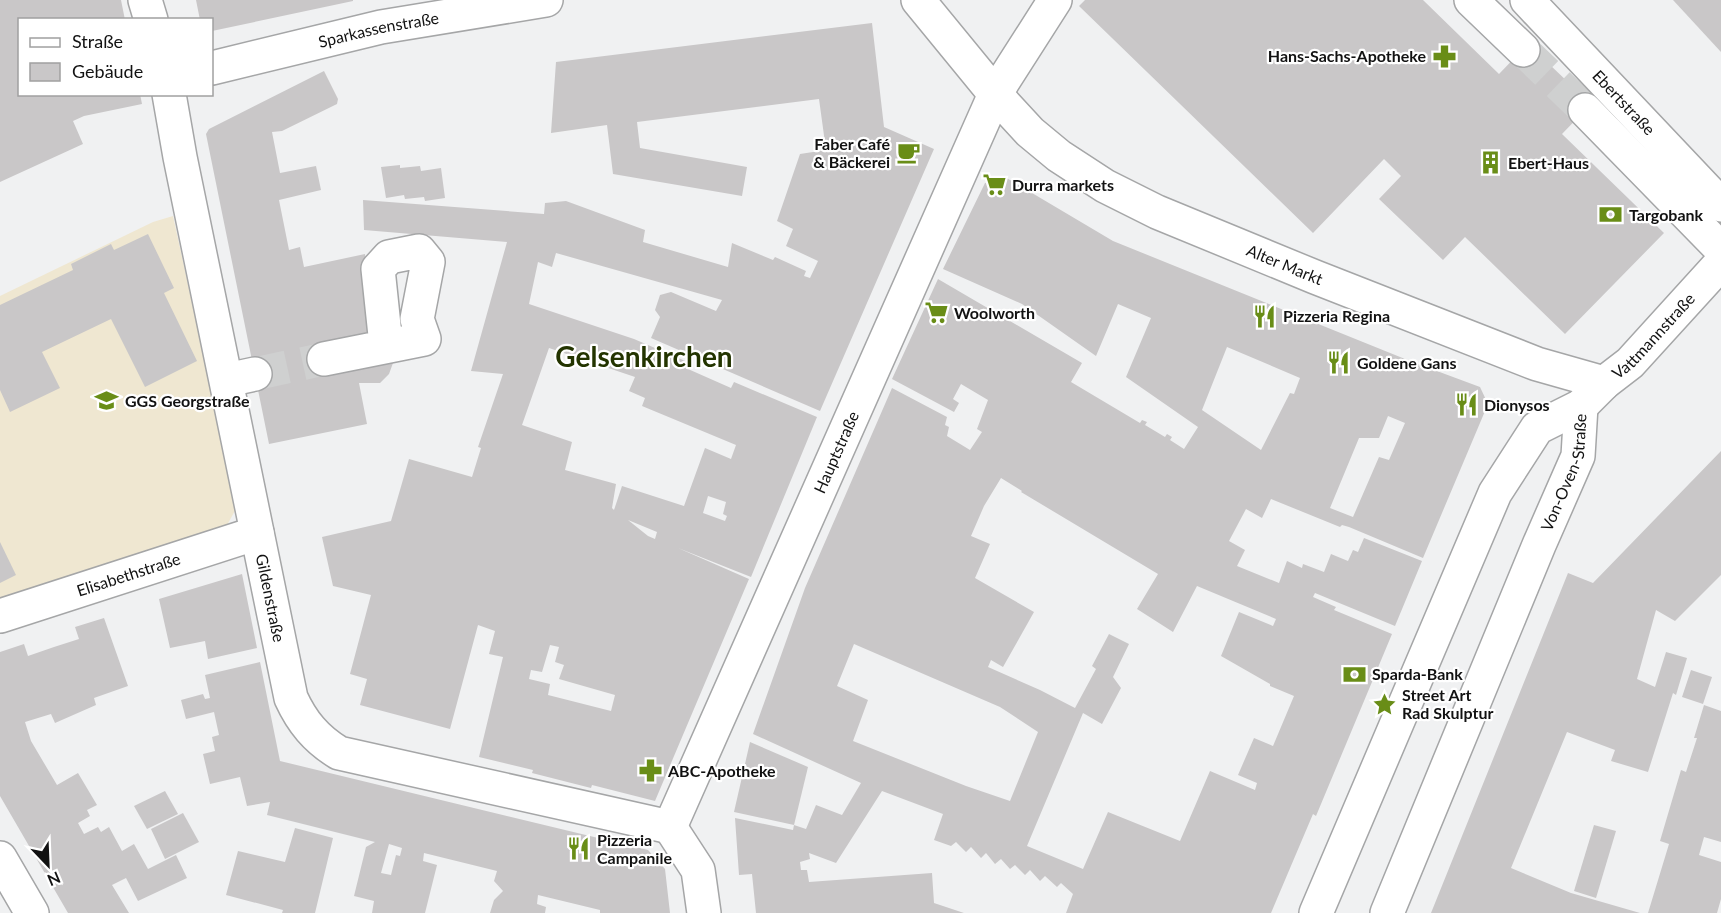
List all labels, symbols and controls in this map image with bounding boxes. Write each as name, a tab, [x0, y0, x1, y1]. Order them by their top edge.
street label: Sparkassenstraße	[316, 8, 440, 51]
legend	[18, 18, 213, 96]
text: Straße	[72, 30, 123, 52]
pharmacy icon: Hans-Sachs-Apotheke	[1431, 43, 1457, 69]
place label: Hans-Sachs-Apotheke	[1268, 46, 1426, 65]
text: Gebäude	[72, 60, 143, 82]
street label: Ebertstraße	[1589, 66, 1659, 138]
place label: Faber Café & Bäckerei	[813, 134, 890, 171]
cafe icon: Faber Café & Bäckerei	[895, 140, 921, 166]
building icon: Ebert-Haus	[1477, 150, 1503, 176]
place label: Ebert-Haus	[1508, 153, 1589, 172]
supermarket icon: Durra markets	[981, 172, 1007, 198]
place label: Durra markets	[1012, 175, 1114, 194]
bank icon: Targobank	[1598, 202, 1624, 228]
place label: Targobank	[1629, 205, 1704, 224]
street label: Alter Markt	[1244, 240, 1326, 288]
street label: Vattmannstraße	[1608, 289, 1698, 382]
supermarket icon: Woolworth	[923, 300, 949, 326]
place label: Woolworth	[954, 303, 1035, 322]
restaurant icon: Pizzeria Regina	[1252, 303, 1278, 329]
place label: Pizzeria Regina	[1283, 306, 1390, 325]
district label: Gelsenkirchen	[555, 339, 733, 373]
restaurant icon: Goldene Gans	[1326, 350, 1352, 376]
place label: Goldene Gans	[1357, 353, 1457, 372]
school or university icon: GGS Georgstraße	[94, 388, 120, 414]
place label: GGS Georgstraße	[125, 391, 250, 410]
restaurant icon: Dionysos	[1453, 392, 1479, 418]
place label: Dionysos	[1484, 395, 1550, 414]
street label: Hauptstraße	[809, 408, 862, 496]
street label: Von-Oven-Straße	[1536, 413, 1590, 534]
street label: Elisabethstraße	[74, 548, 183, 600]
street label: Gildenstraße	[253, 552, 289, 644]
bank icon: Sparda-Bank	[1341, 661, 1367, 687]
place label: Sparda-Bank	[1372, 664, 1463, 683]
place label: Street Art Rad Skulptur	[1402, 685, 1493, 722]
place icon: Street Art Rad Skulptur	[1371, 691, 1397, 717]
pharmacy icon: ABC-Apotheke	[637, 758, 663, 784]
place label: ABC-Apotheke	[667, 761, 776, 780]
place label: Pizzeria Campanile	[597, 830, 672, 867]
north arrow	[18, 835, 78, 895]
restaurant icon: Pizzeria Campanile	[566, 836, 592, 862]
text: N	[45, 868, 63, 890]

